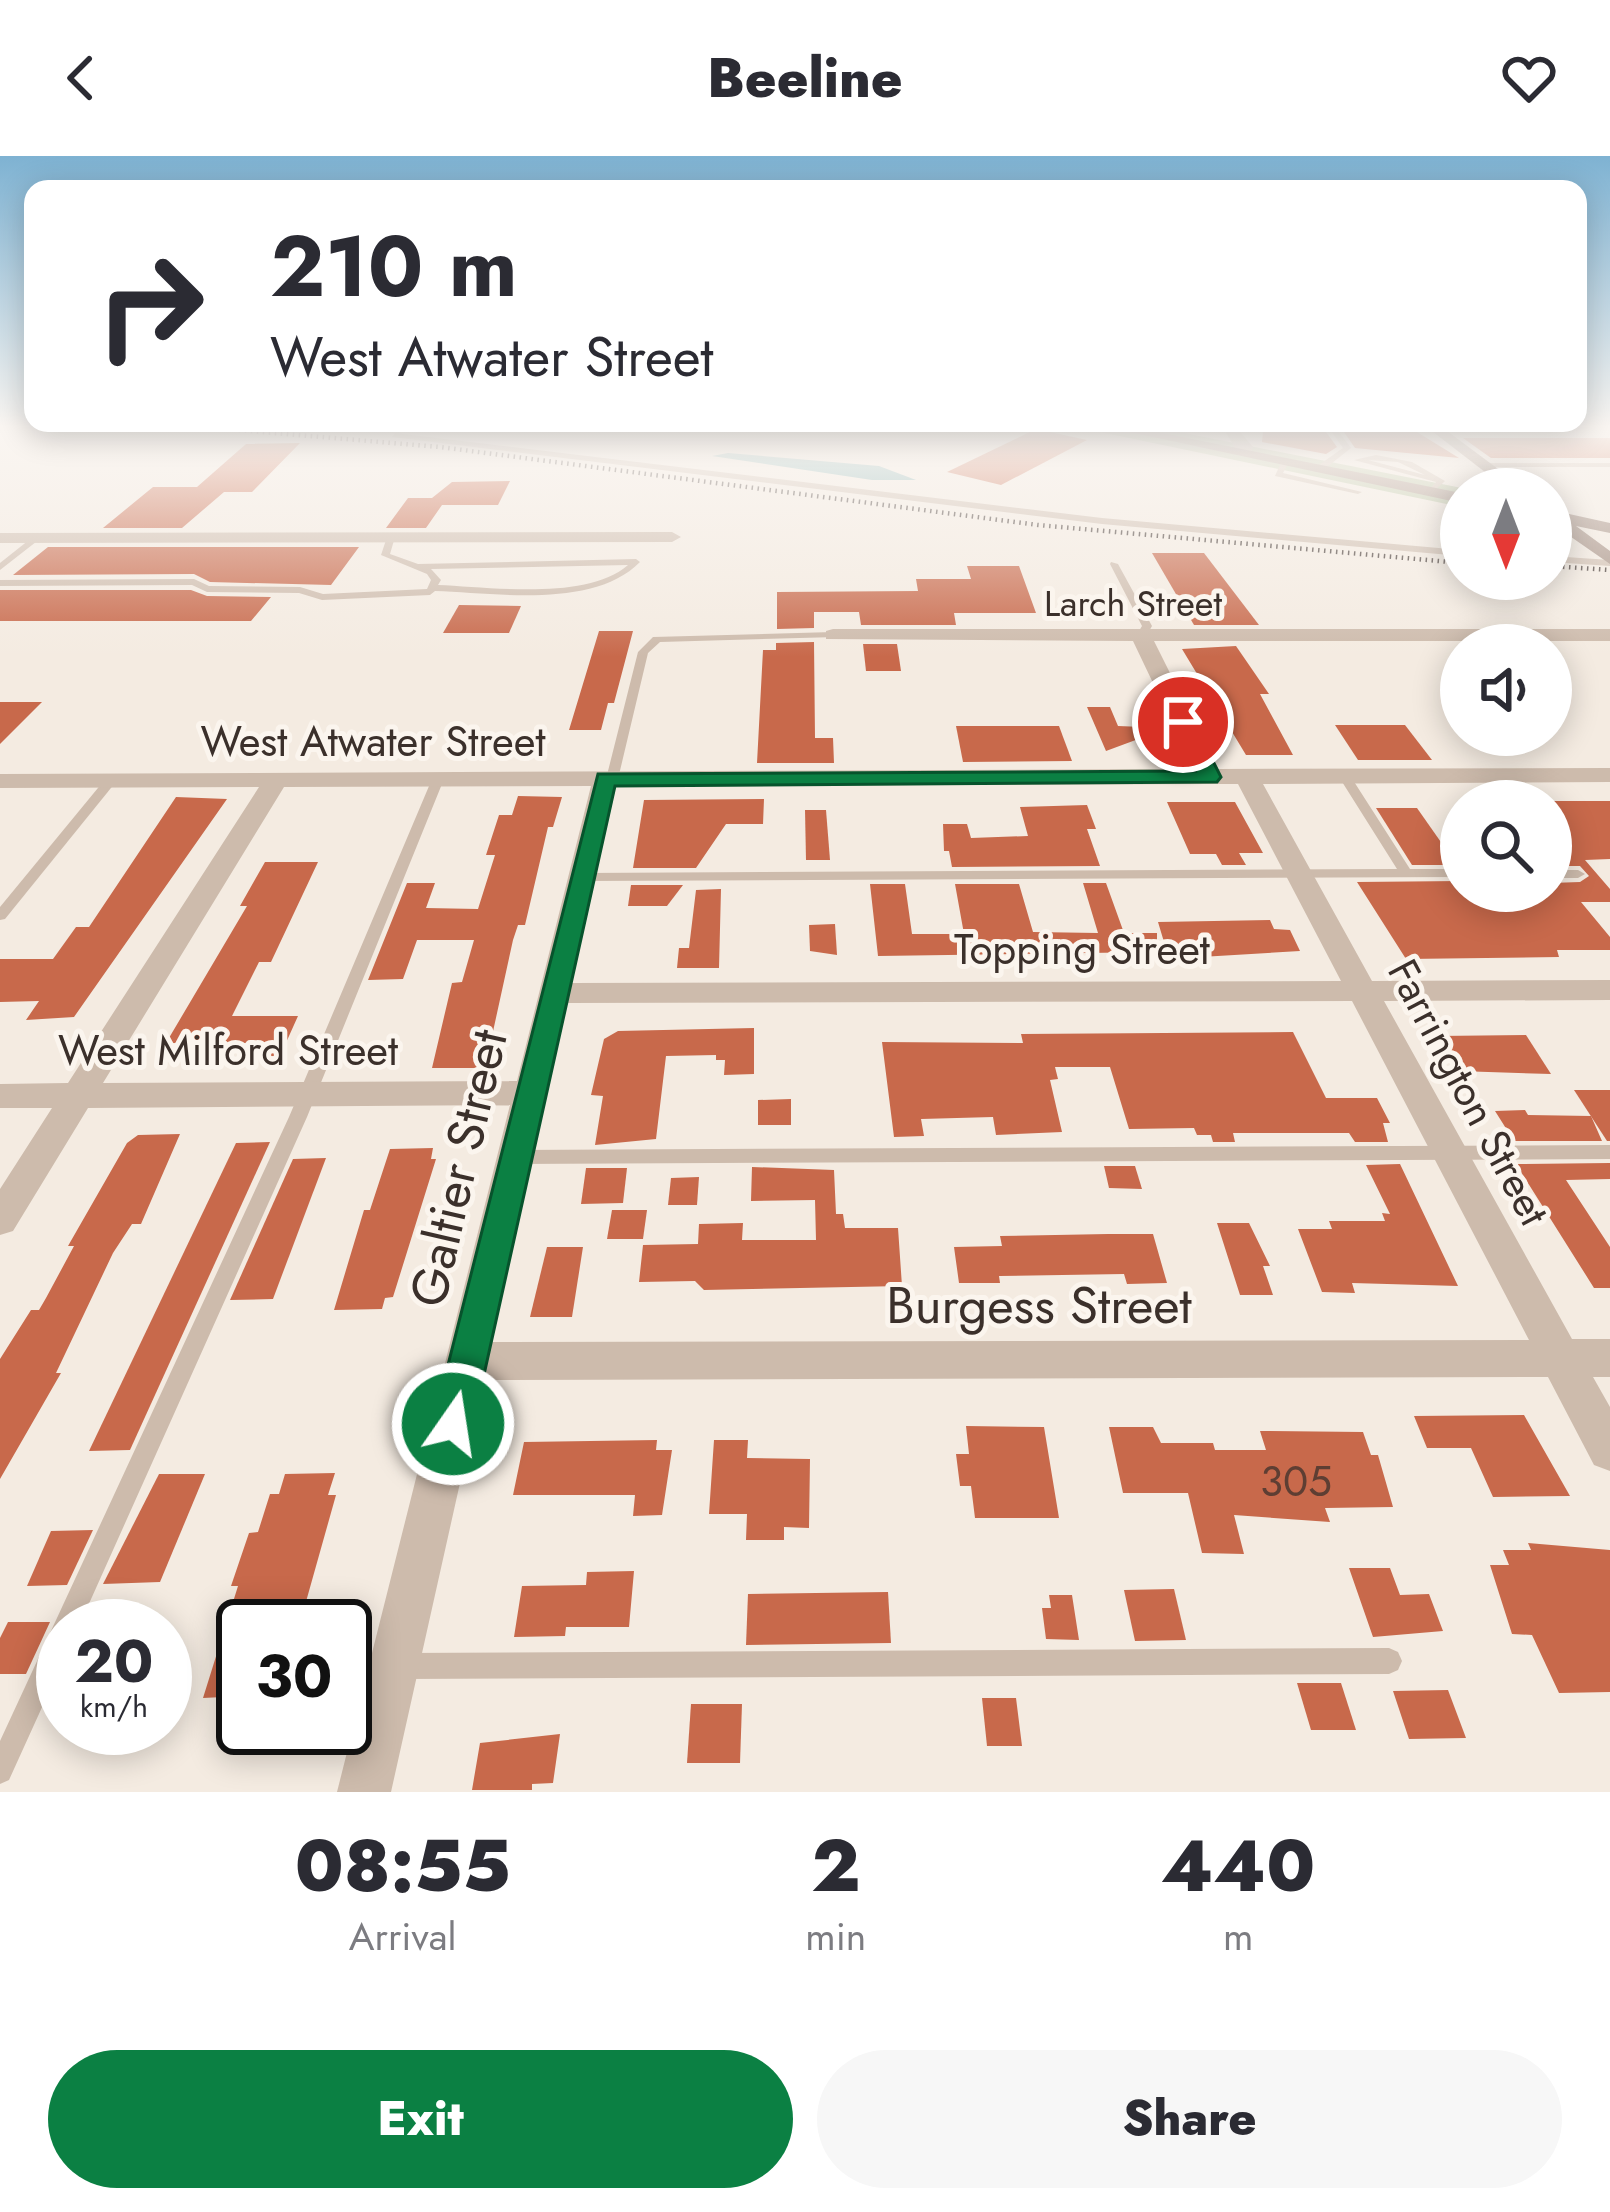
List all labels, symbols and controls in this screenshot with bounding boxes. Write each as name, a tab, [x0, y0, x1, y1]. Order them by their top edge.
text: Beeline	[707, 39, 903, 117]
icon: back	[48, 45, 114, 111]
icon: heart	[1496, 45, 1562, 111]
text: 210 m	[270, 206, 518, 328]
icon: right	[72, 228, 228, 384]
text: West Atwater Street	[270, 318, 714, 396]
north arrow	[1440, 468, 1572, 600]
map controls	[1440, 468, 1572, 912]
street label: Larch Street	[1044, 577, 1222, 629]
button: sound	[1440, 624, 1572, 756]
pin	[1132, 671, 1234, 773]
icon: arrive	[1150, 689, 1216, 755]
street label: West Atwater Street	[201, 711, 545, 772]
button: search	[1440, 780, 1572, 912]
street label: Topping Street	[954, 919, 1210, 980]
street label: Farrington Street	[1373, 948, 1564, 1236]
street label: West Milford Street	[58, 1020, 398, 1081]
street label: Galtier Street	[390, 1022, 526, 1314]
street label: Burgess Street	[886, 1268, 1192, 1342]
position arrow	[390, 1361, 516, 1487]
house number: 305	[1260, 1451, 1332, 1512]
speed limit sign: 30	[216, 1599, 372, 1755]
text: 20	[74, 1618, 154, 1705]
text: km/h	[80, 1685, 148, 1728]
text: 08:55	[295, 1814, 511, 1918]
text: 2	[811, 1814, 860, 1918]
text: 440	[1161, 1814, 1315, 1918]
text: Arrival	[349, 1908, 456, 1965]
text: min	[805, 1908, 866, 1965]
text: m	[1223, 1908, 1253, 1965]
button: Exit	[48, 2050, 793, 2188]
button: Share	[817, 2050, 1562, 2188]

